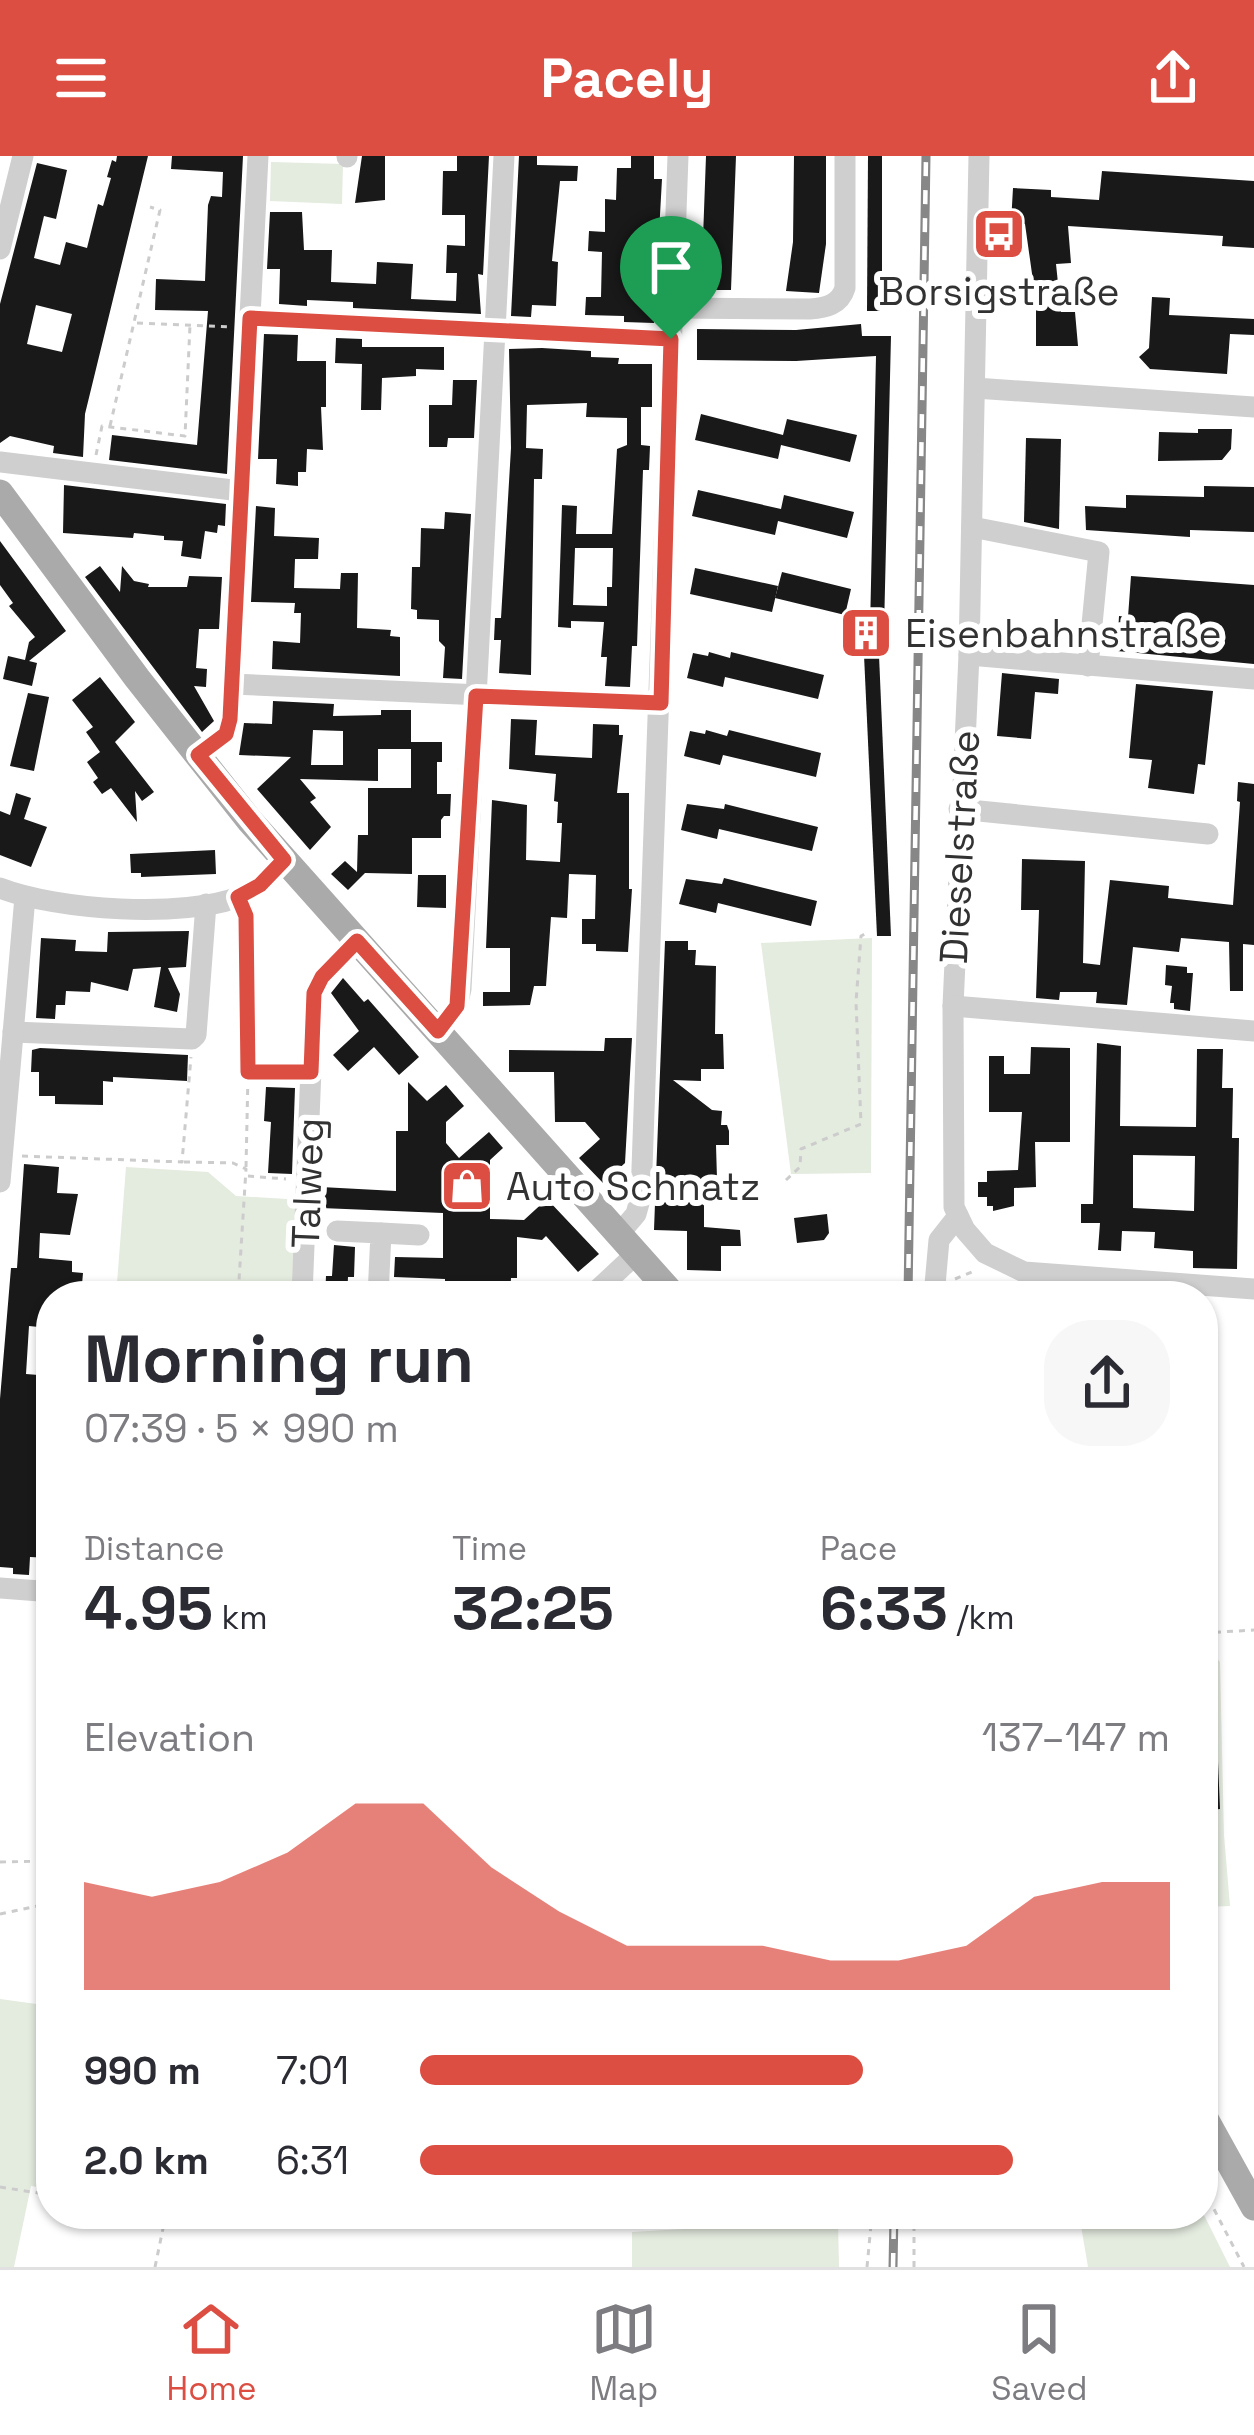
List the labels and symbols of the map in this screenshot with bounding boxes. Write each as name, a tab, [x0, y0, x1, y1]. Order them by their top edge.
bus stop icon: Borsigstraße	[971, 206, 1027, 262]
pin	[620, 216, 722, 339]
place label: Borsigstraße	[878, 267, 1120, 316]
building icon: Eisenbahnstraße	[838, 605, 894, 661]
place label: Eisenbahnstraße	[905, 609, 1222, 658]
street label: Dieselstraße	[929, 729, 990, 965]
street label: Talweg	[281, 1117, 334, 1249]
shop icon: Auto Schnatz	[439, 1158, 495, 1214]
place label: Auto Schnatz	[506, 1162, 760, 1211]

